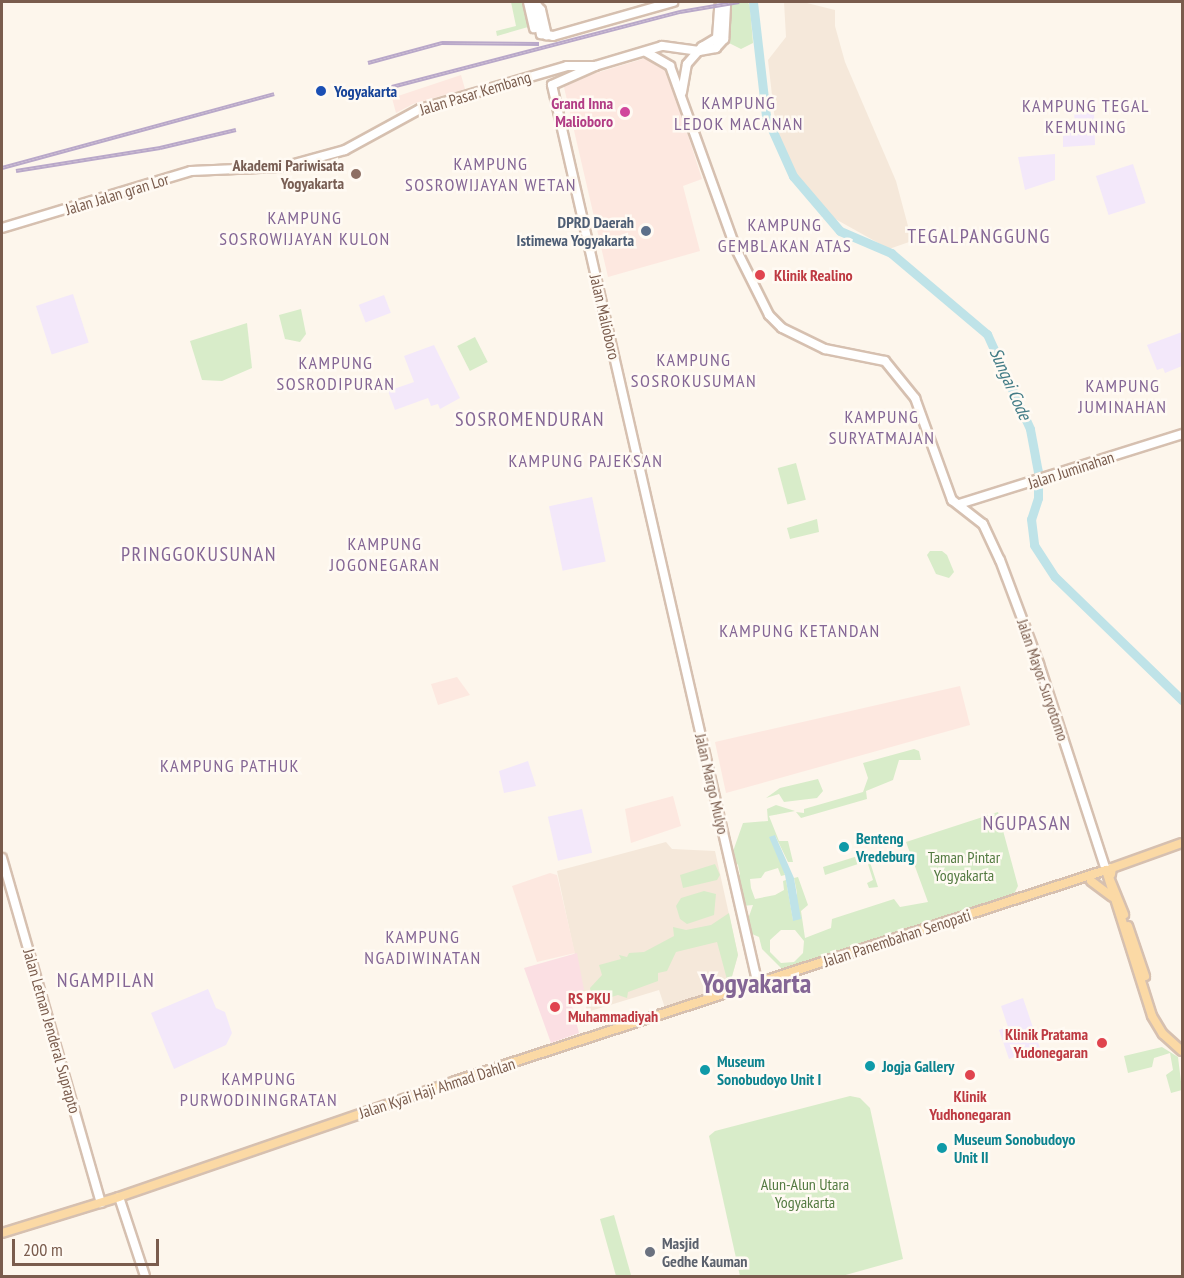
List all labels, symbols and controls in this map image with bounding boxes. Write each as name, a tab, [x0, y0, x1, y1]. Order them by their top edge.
street label: Jalan Pasar Kembang	[417, 67, 533, 119]
place label: Yogyakarta	[334, 81, 397, 101]
marker: Yogyakarta	[312, 82, 330, 100]
place label: Grand Inna Malioboro	[551, 93, 613, 131]
district label: KAMPUNG LEDOK MACANAN	[674, 93, 804, 136]
district label: KAMPUNG TEGAL KEMUNING	[1022, 96, 1150, 138]
marker: Grand Inna Malioboro	[618, 105, 632, 119]
district label: KAMPUNG SOSROWIJAYAN WETAN	[405, 154, 577, 196]
place label: Akademi Pariwisata Yogyakarta	[233, 155, 344, 193]
marker: Akademi Pariwisata Yogyakarta	[349, 167, 363, 181]
street label: Jalan Jalan gran Lor	[63, 169, 171, 219]
district label: KAMPUNG SOSROWIJAYAN KULON	[219, 208, 391, 250]
place label: DPRD Daerah Istimewa Yogyakarta	[516, 212, 634, 250]
district label: KAMPUNG GEMBLAKAN ATAS	[718, 215, 852, 258]
marker: DPRD Daerah Istimewa Yogyakarta	[639, 224, 653, 238]
district label: TEGALPANGGUNG	[907, 224, 1051, 248]
place label: Klinik Realino	[774, 265, 853, 285]
marker: Klinik Realino	[751, 266, 769, 284]
street label: Jalan Malioboro	[586, 273, 624, 361]
water label: Sungai Code	[985, 344, 1035, 424]
district label: KAMPUNG SOSROKUSUMAN	[631, 350, 757, 392]
district label: KAMPUNG SOSRODIPURAN	[277, 353, 395, 395]
district label: KAMPUNG JUMINAHAN	[1079, 376, 1167, 418]
district label: SOSROMENDURAN	[455, 407, 605, 431]
district label: KAMPUNG SURYATMAJAN	[829, 407, 935, 450]
street label: Jalan Juminahan	[1026, 447, 1116, 493]
district label: KAMPUNG PAJEKSAN	[509, 450, 663, 472]
district label: KAMPUNG JOGONEGARAN	[330, 534, 440, 576]
district label: PRINGGOKUSUNAN	[121, 542, 277, 566]
street label: Jalan Mayor Suryotomo	[1013, 616, 1073, 744]
district label: KAMPUNG KETANDAN	[719, 620, 881, 642]
street label: Jalan Margo Mulyo	[691, 732, 733, 836]
district label: KAMPUNG PATHUK	[160, 755, 300, 777]
district label: NGUPASAN	[982, 811, 1072, 835]
place label: Benteng Vredeburg	[856, 828, 915, 866]
marker: Benteng Vredeburg	[837, 840, 851, 854]
park label: Taman Pintar Yogyakarta	[928, 847, 1000, 885]
street label: Jalan Panembahan Senopati	[821, 905, 973, 971]
district label: KAMPUNG NGADIWINATAN	[364, 927, 482, 970]
street label: Jalan Letnan Jenderal Suprapto	[19, 947, 85, 1115]
district label: Yogyakarta	[701, 966, 811, 1000]
district label: NGAMPILAN	[57, 968, 155, 992]
place label: RS PKU Muhammadiyah	[568, 988, 658, 1026]
marker: RS PKU Muhammadiyah	[546, 998, 564, 1016]
place label: Klinik Pratama Yudonegaran	[1005, 1024, 1088, 1062]
marker: Klinik Pratama Yudonegaran	[1093, 1034, 1111, 1052]
place label: Museum Sonobudoyo Unit I	[717, 1051, 821, 1089]
street label: Jalan Kyai Haji Ahmad Dahlan	[356, 1054, 518, 1122]
place label: Jogja Gallery	[882, 1056, 955, 1076]
marker: Jogja Gallery	[863, 1059, 877, 1073]
marker: Museum Sonobudoyo Unit I	[698, 1063, 712, 1077]
marker: Klinik Yudhonegaran	[961, 1066, 979, 1084]
district label: KAMPUNG PURWODININGRATAN	[180, 1069, 338, 1112]
place label: Klinik Yudhonegaran	[929, 1086, 1011, 1124]
place label: Museum Sonobudoyo Unit II	[954, 1129, 1075, 1167]
marker: Museum Sonobudoyo Unit II	[935, 1141, 949, 1155]
park label: Alun-Alun Utara Yogyakarta	[761, 1174, 849, 1212]
scale bar	[15, 1227, 162, 1265]
place label: Masjid Gedhe Kauman	[662, 1233, 748, 1271]
text: 200 m	[23, 1238, 63, 1261]
marker: Masjid Gedhe Kauman	[643, 1245, 657, 1259]

